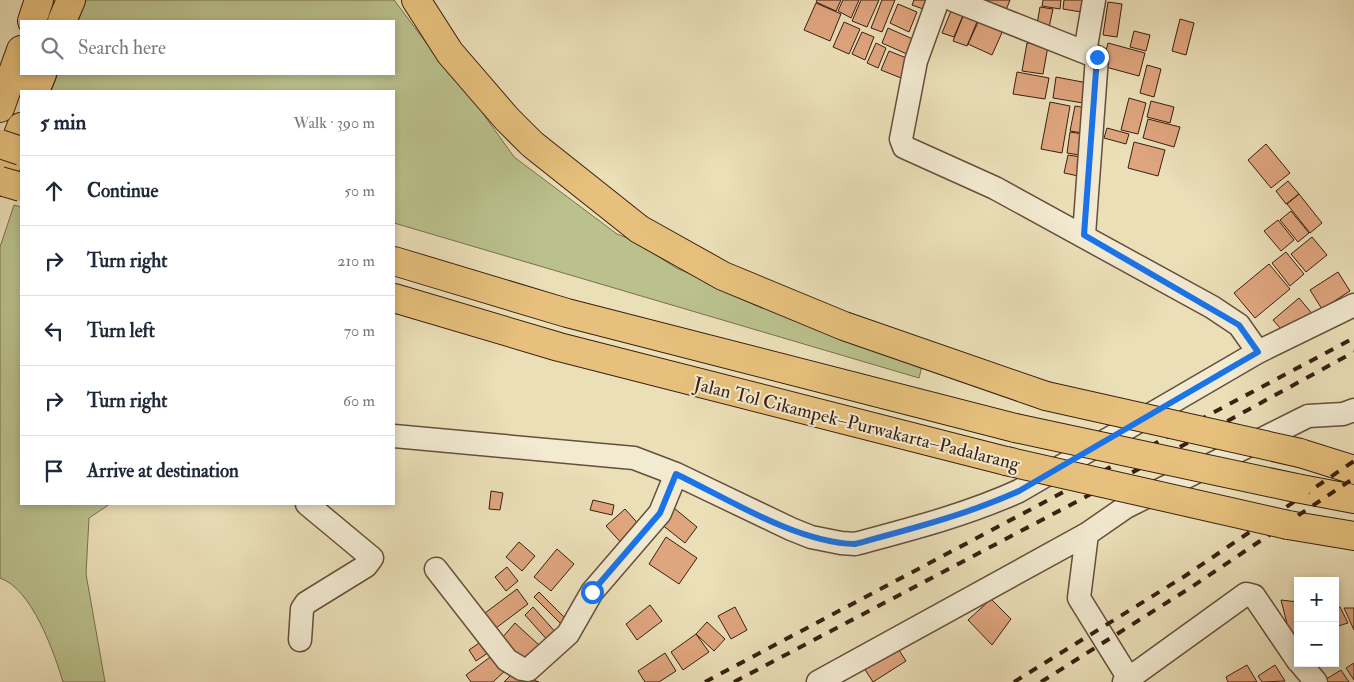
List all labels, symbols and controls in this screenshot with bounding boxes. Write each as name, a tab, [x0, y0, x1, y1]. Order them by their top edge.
search box	[20, 20, 395, 75]
icon: search	[38, 34, 66, 62]
text: Search here	[78, 36, 166, 60]
route end	[1086, 46, 1109, 69]
text: 5 min	[40, 109, 86, 136]
text: Walk · 390 m	[294, 113, 375, 133]
icon: ahead	[40, 177, 68, 205]
text: Continue	[87, 179, 158, 203]
text: 50 m	[344, 181, 375, 201]
icon: right	[40, 247, 68, 275]
text: Turn right	[87, 249, 167, 273]
text: 210 m	[337, 251, 375, 271]
icon: left	[40, 317, 68, 345]
text: Turn left	[87, 319, 155, 343]
text: 70 m	[344, 321, 375, 341]
street label: Jalan Tol Cikampek–Purwakarta–Padalarang	[690, 372, 1023, 477]
icon: right	[40, 387, 68, 415]
text: Turn right	[87, 389, 167, 413]
text: 60 m	[343, 391, 375, 411]
icon: arrive	[40, 457, 68, 485]
text: Arrive at destination	[87, 459, 239, 483]
map controls	[1294, 577, 1339, 667]
button: +	[1294, 577, 1339, 622]
route start	[581, 581, 604, 604]
button: −	[1294, 622, 1339, 667]

